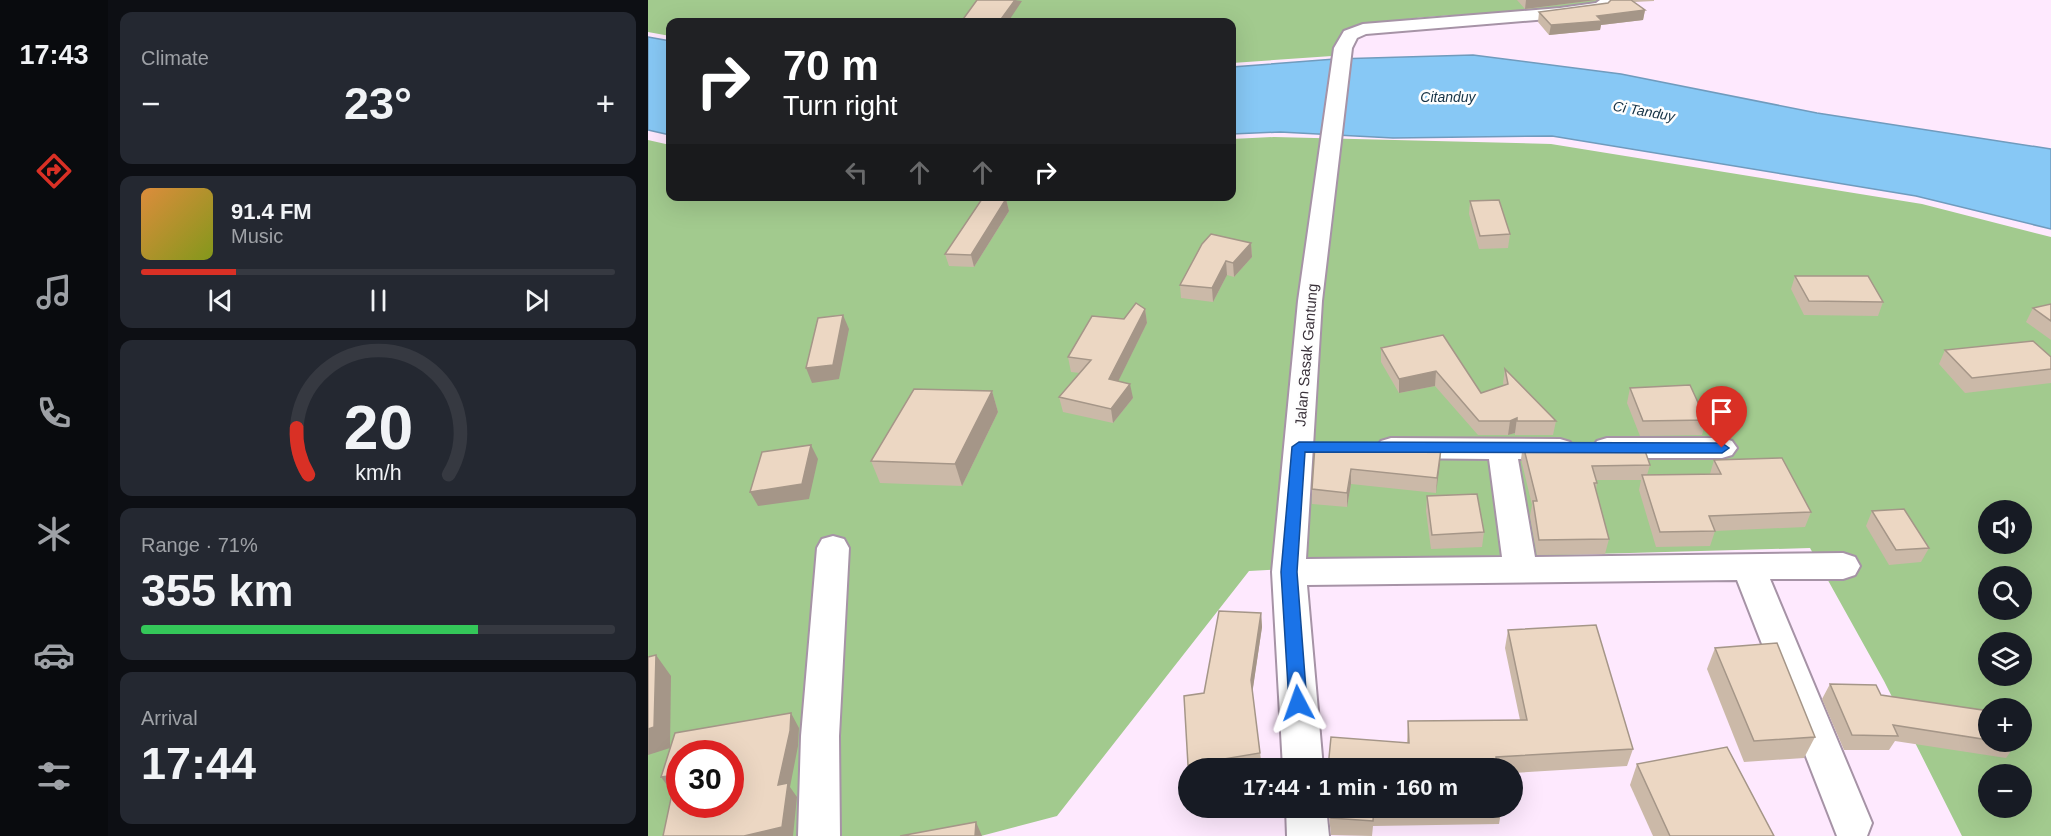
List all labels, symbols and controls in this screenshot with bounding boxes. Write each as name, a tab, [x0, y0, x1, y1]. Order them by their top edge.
text: 17:43	[19, 40, 89, 70]
icon: right	[684, 42, 762, 120]
text: 70 m	[783, 42, 879, 89]
text: Climate	[141, 47, 209, 69]
text: 23°	[344, 78, 412, 129]
text: −	[141, 85, 160, 122]
text: +	[596, 85, 615, 122]
water label: Citanduy	[1420, 89, 1477, 105]
text: Turn right	[783, 91, 898, 121]
water label: Ci Tanduy	[1612, 98, 1677, 124]
icon: directions	[33, 150, 75, 192]
icon: left	[840, 156, 873, 189]
icon: ahead	[903, 156, 936, 189]
icon: ahead	[966, 156, 999, 189]
icon: right	[1029, 156, 1062, 189]
text: 91.4 FM	[231, 199, 312, 224]
text: Music	[231, 225, 283, 247]
icon: music	[33, 271, 75, 313]
street label: Jalan Sasak Gantung	[1291, 283, 1321, 427]
icon: previous	[204, 284, 237, 317]
icon: pause	[362, 284, 395, 317]
icon: next	[520, 284, 553, 317]
pin	[1696, 386, 1747, 448]
icon: phone	[33, 392, 75, 434]
text: 20	[343, 393, 413, 462]
icon: arrive	[1705, 395, 1738, 428]
text: km/h	[355, 461, 401, 485]
map controls	[1978, 500, 2032, 818]
button: sound	[1978, 500, 2032, 554]
icon: climate	[33, 513, 75, 555]
text: Range · 71%	[141, 534, 258, 556]
text: 355 km	[141, 565, 294, 616]
button: search	[1978, 566, 2032, 620]
button: layers	[1978, 632, 2032, 686]
icon: car	[33, 634, 75, 676]
position arrow	[1266, 671, 1330, 735]
button: +	[1978, 698, 2032, 752]
text: Arrival	[141, 707, 198, 729]
text: 17:44	[141, 738, 256, 789]
speed limit sign: 30	[666, 740, 744, 818]
icon: filters	[33, 755, 75, 797]
button: −	[1978, 764, 2032, 818]
text: 17:44 · 1 min · 160 m	[1243, 775, 1458, 800]

